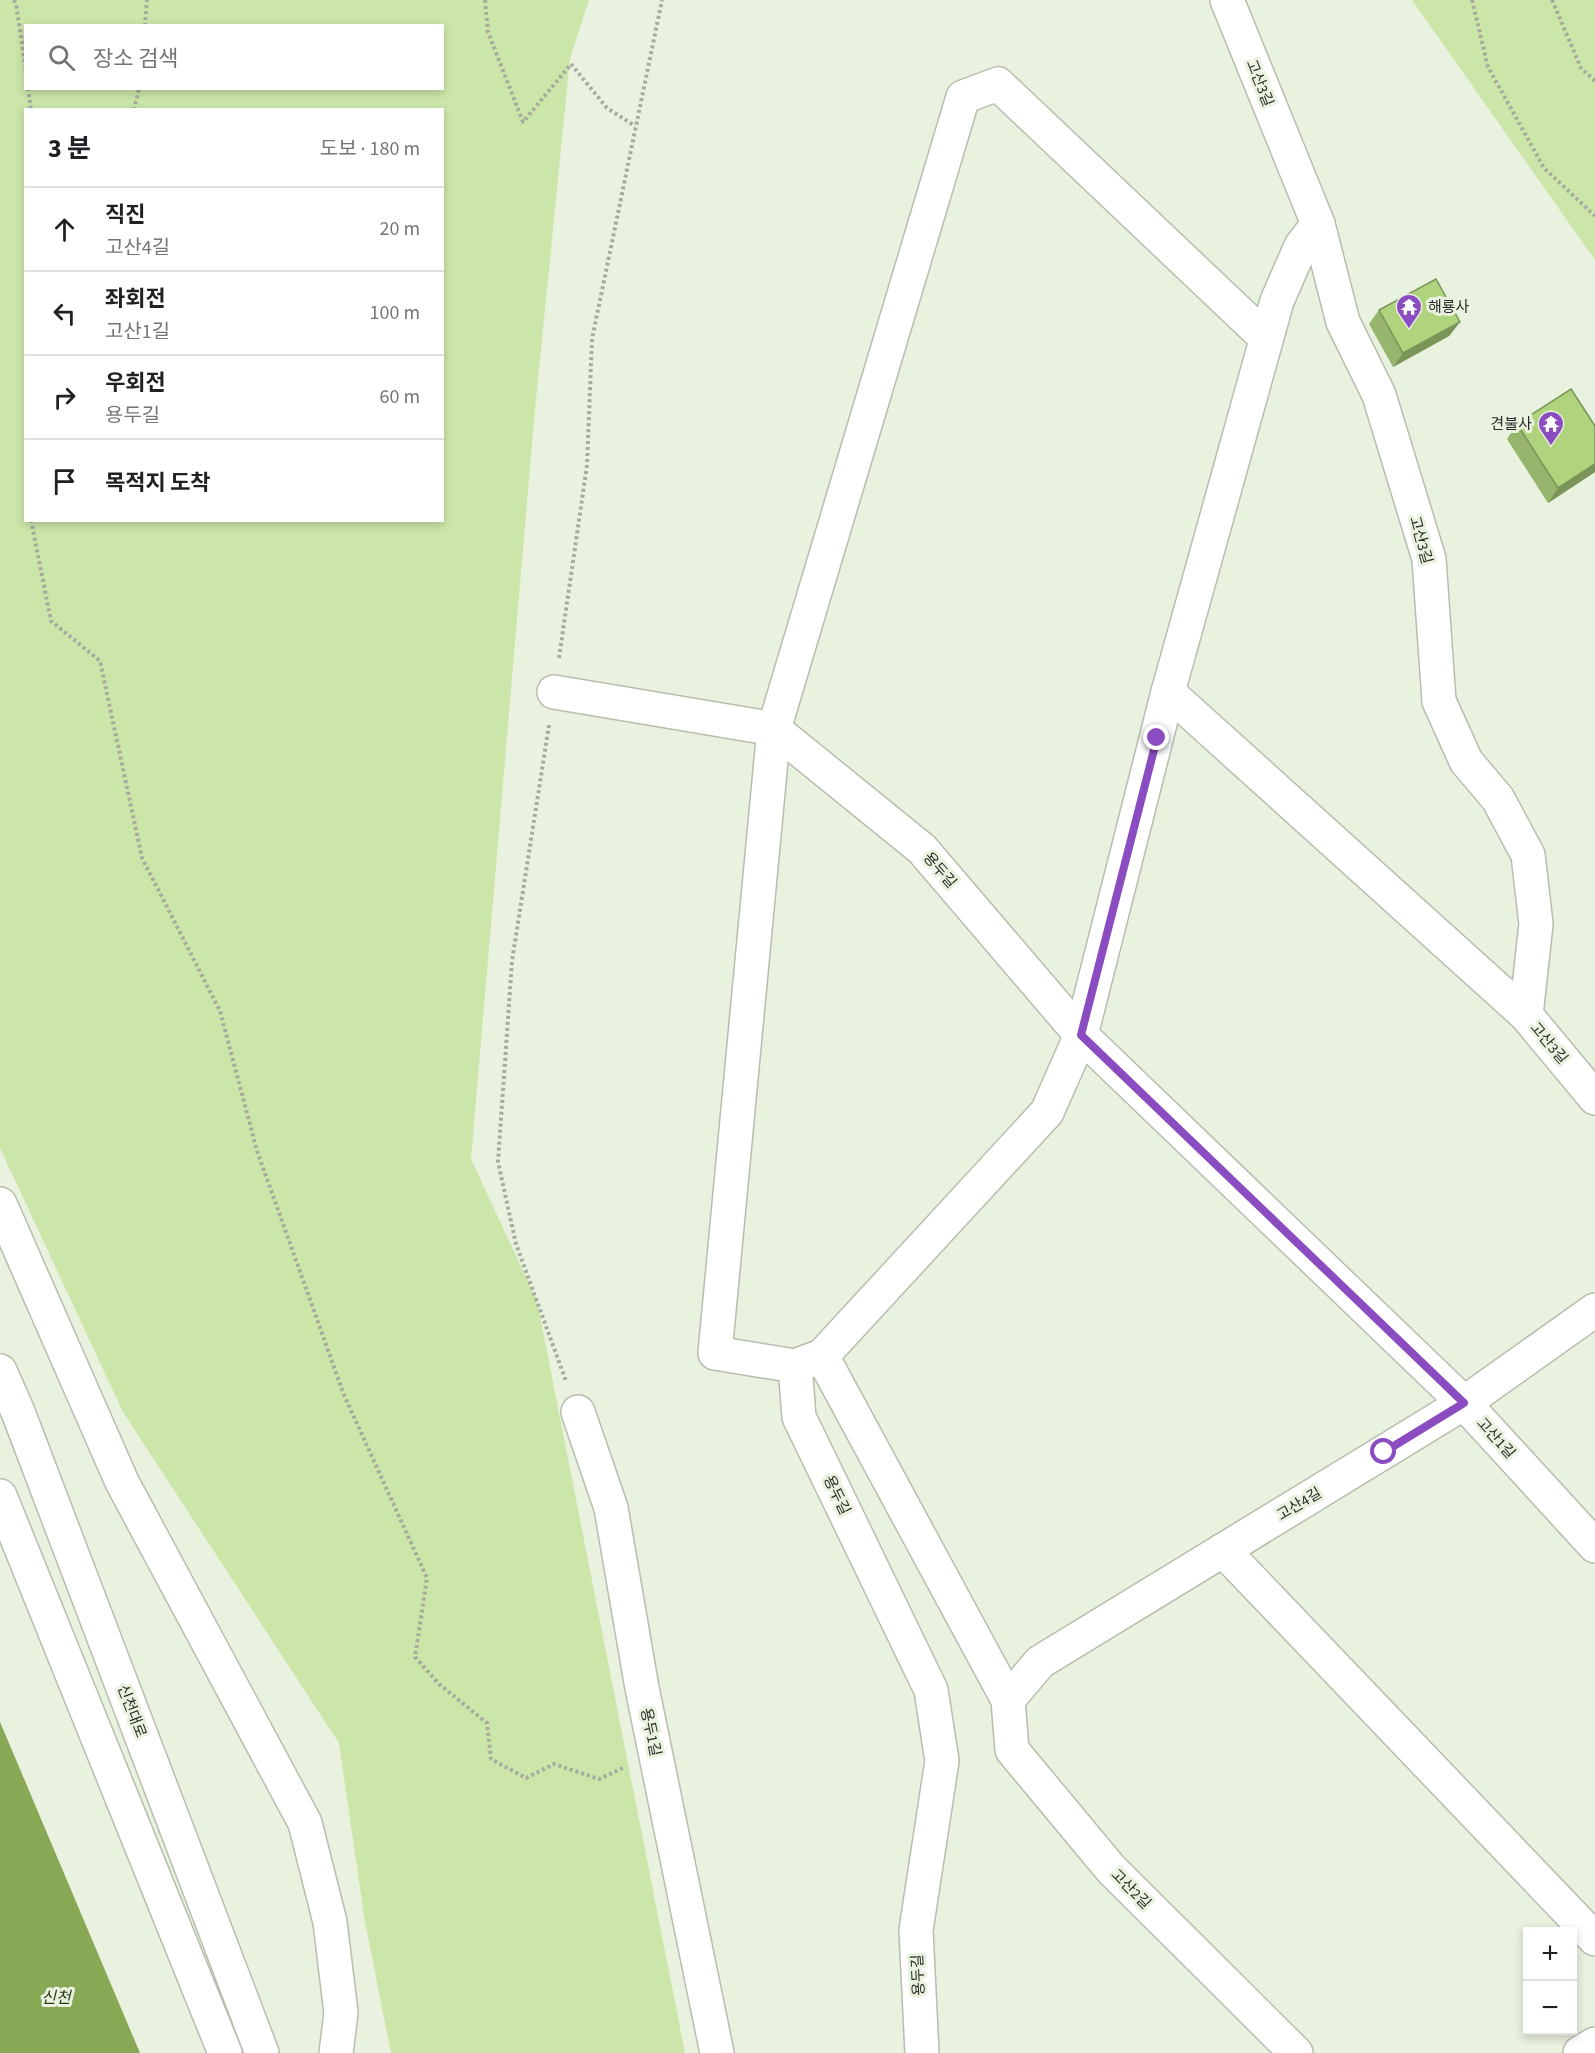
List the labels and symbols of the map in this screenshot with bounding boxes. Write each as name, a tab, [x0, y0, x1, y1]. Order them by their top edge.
street label: 고산3길	[1241, 57, 1278, 110]
temple icon: 해룡사	[1394, 292, 1424, 330]
place label: 해룡사	[1428, 297, 1470, 318]
temple icon: 견불사	[1536, 409, 1566, 447]
place label: 견불사	[1491, 414, 1532, 435]
street label: 고산3길	[1404, 514, 1437, 566]
route end	[1143, 724, 1169, 750]
street label: 용두길	[918, 848, 961, 893]
street label: 고산3길	[1525, 1018, 1572, 1069]
street label: 고산1길	[1471, 1413, 1520, 1464]
route start	[1370, 1438, 1396, 1464]
street label: 용두길	[818, 1472, 855, 1518]
street label: 고산4길	[1273, 1483, 1326, 1526]
street label: 신천대로	[112, 1682, 151, 1741]
street label: 용두1길	[635, 1706, 666, 1758]
street label: 고산2길	[1106, 1865, 1155, 1914]
street label: 용두길	[907, 1954, 930, 1996]
water label: 신천	[41, 1987, 73, 2009]

